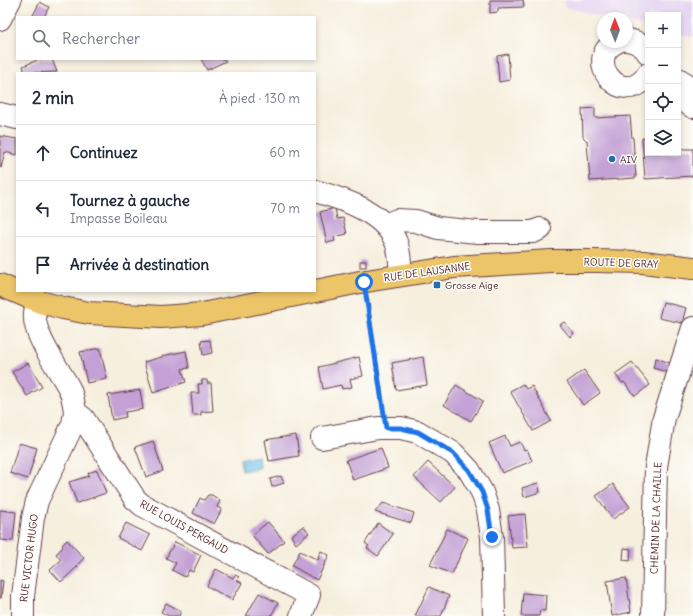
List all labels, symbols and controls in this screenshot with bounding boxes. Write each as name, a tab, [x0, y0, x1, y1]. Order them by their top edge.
north arrow	[597, 12, 633, 48]
map controls	[645, 12, 681, 156]
button: +	[645, 12, 681, 48]
search box	[16, 16, 316, 60]
icon: search	[30, 27, 52, 49]
text: Rechercher	[62, 29, 140, 48]
button: −	[645, 48, 681, 84]
button: locate	[645, 84, 681, 120]
text: 2 min	[32, 87, 74, 109]
text: À pied · 130 m	[219, 90, 300, 107]
button: layers	[645, 120, 681, 156]
icon: ahead	[32, 142, 54, 164]
text: Continuez	[70, 143, 138, 162]
text: 60 m	[269, 144, 300, 161]
place label: AIV	[620, 153, 637, 166]
marker: AIV	[607, 154, 617, 164]
text: Tournez à gauche	[70, 191, 190, 210]
icon: left	[32, 198, 54, 220]
text: 70 m	[271, 200, 300, 217]
text: Impasse Boileau	[70, 210, 167, 227]
icon: arrive	[32, 254, 54, 276]
text: Arrivée à destination	[70, 255, 209, 274]
street label: ROUTE DE GRAY	[583, 255, 659, 271]
street label: RUE DE LAUSANNE	[383, 259, 471, 285]
route start	[355, 273, 373, 291]
place label: Grosse Aige	[445, 279, 498, 292]
marker: Grosse Aige	[432, 280, 442, 290]
street label: CHEMIN DE LA CHAILLE	[648, 462, 664, 574]
street label: RUE LOUIS PERGAUD	[137, 497, 231, 557]
street label: RUE VICTOR HUGO	[17, 513, 41, 603]
route end	[483, 528, 501, 546]

